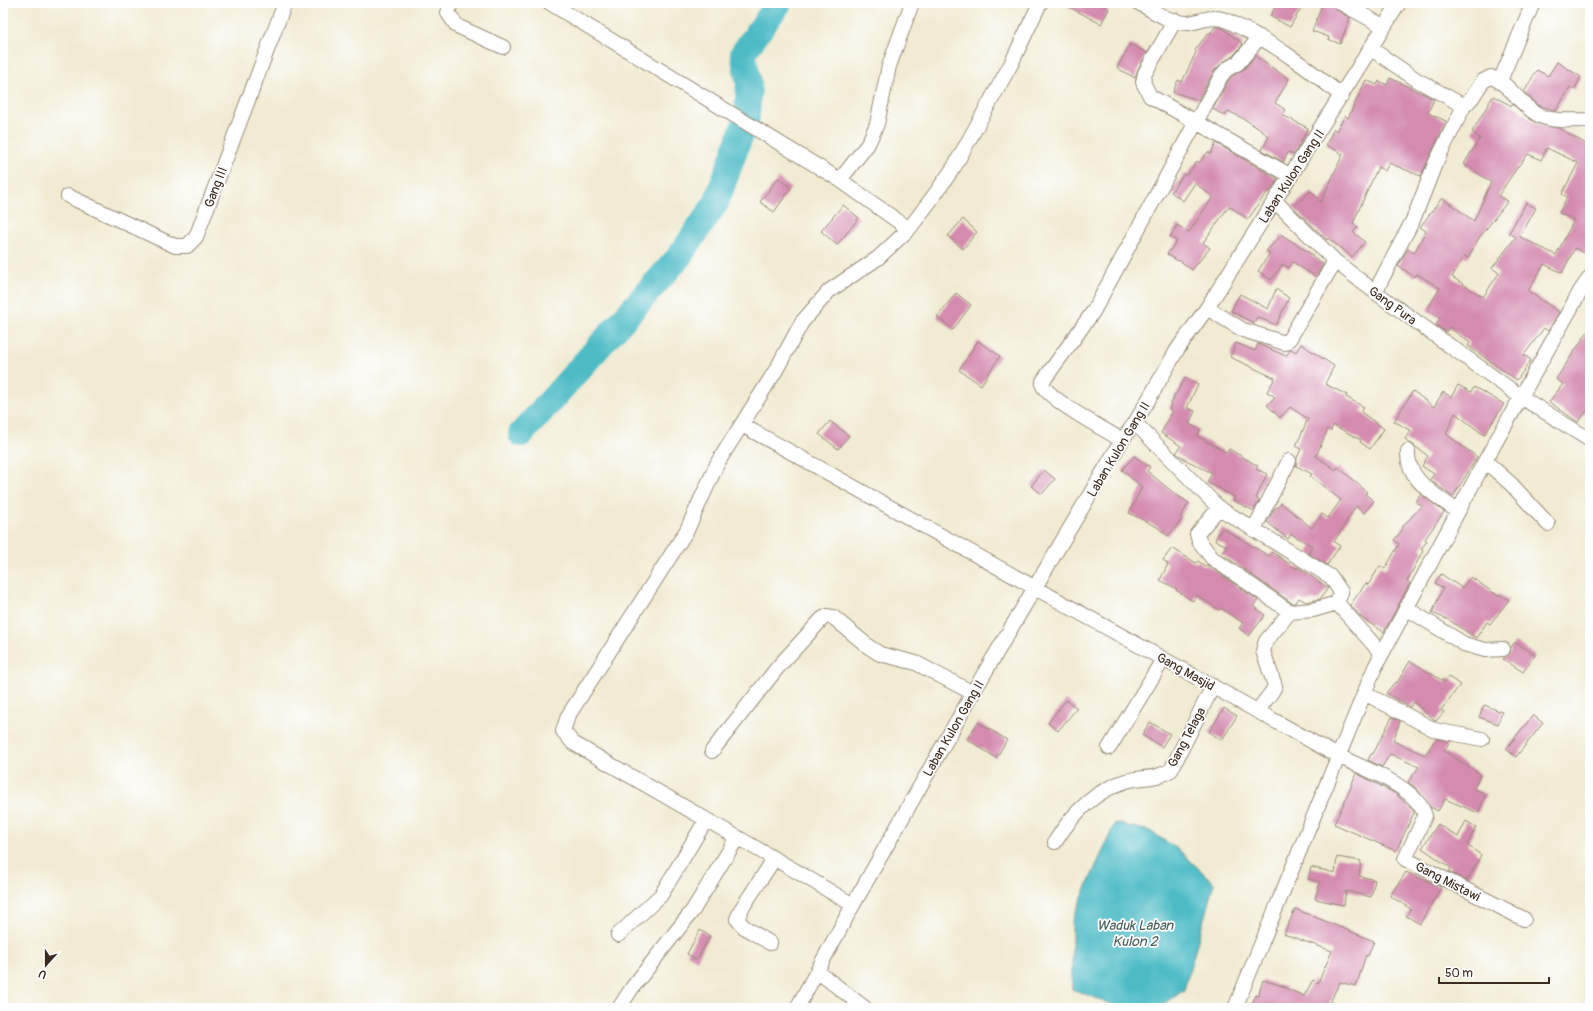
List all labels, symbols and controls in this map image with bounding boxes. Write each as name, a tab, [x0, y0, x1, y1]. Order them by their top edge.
street label: Laban Kulon Gang II	[1256, 127, 1328, 226]
street label: Gang III	[201, 165, 231, 210]
street label: Gang Pura	[1365, 283, 1420, 329]
street label: Laban Kulon Gang II	[1084, 399, 1154, 500]
street label: Gang Masjid	[1154, 649, 1217, 694]
street label: Laban Kulon Gang II	[920, 678, 988, 779]
street label: Gang Telaga	[1164, 705, 1209, 770]
street label: Gang Mistawi	[1412, 859, 1483, 905]
water label: Waduk Laban Kulon 2	[1097, 917, 1174, 950]
north arrow	[26, 945, 66, 985]
scale bar	[1439, 959, 1549, 985]
text: U	[37, 966, 48, 981]
text: 50 m	[1445, 966, 1473, 981]

